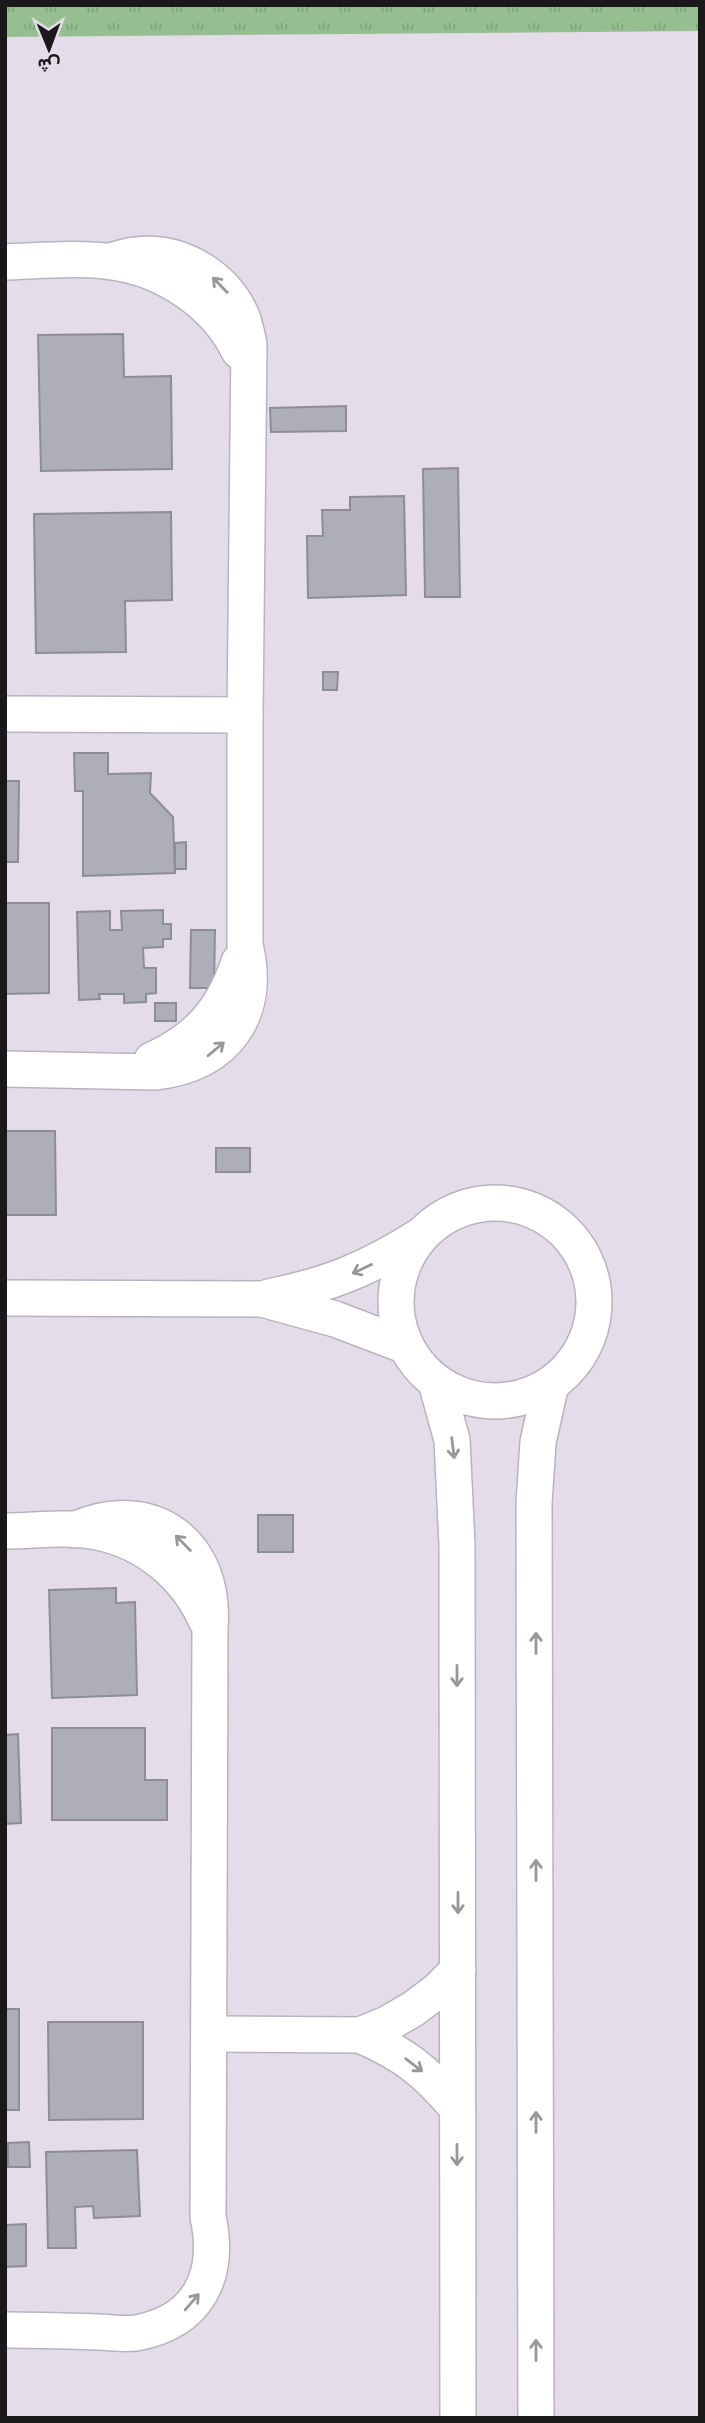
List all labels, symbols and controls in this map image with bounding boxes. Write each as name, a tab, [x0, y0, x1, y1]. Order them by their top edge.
north arrow	[14, 14, 84, 84]
text: ش	[38, 54, 61, 77]
one-way arrow	[212, 277, 229, 294]
one-way arrow	[207, 1041, 225, 1057]
one-way arrow	[352, 1263, 374, 1276]
one-way arrow	[446, 1436, 459, 1459]
one-way arrow	[175, 1535, 192, 1552]
one-way arrow	[529, 1631, 543, 1654]
one-way arrow	[450, 1664, 464, 1687]
one-way arrow	[529, 1859, 543, 1882]
one-way arrow	[451, 1891, 465, 1914]
one-way arrow	[404, 2057, 422, 2072]
one-way arrow	[529, 2111, 543, 2134]
one-way arrow	[450, 2143, 464, 2166]
one-way arrow	[184, 2293, 200, 2311]
one-way arrow	[529, 2338, 543, 2361]

